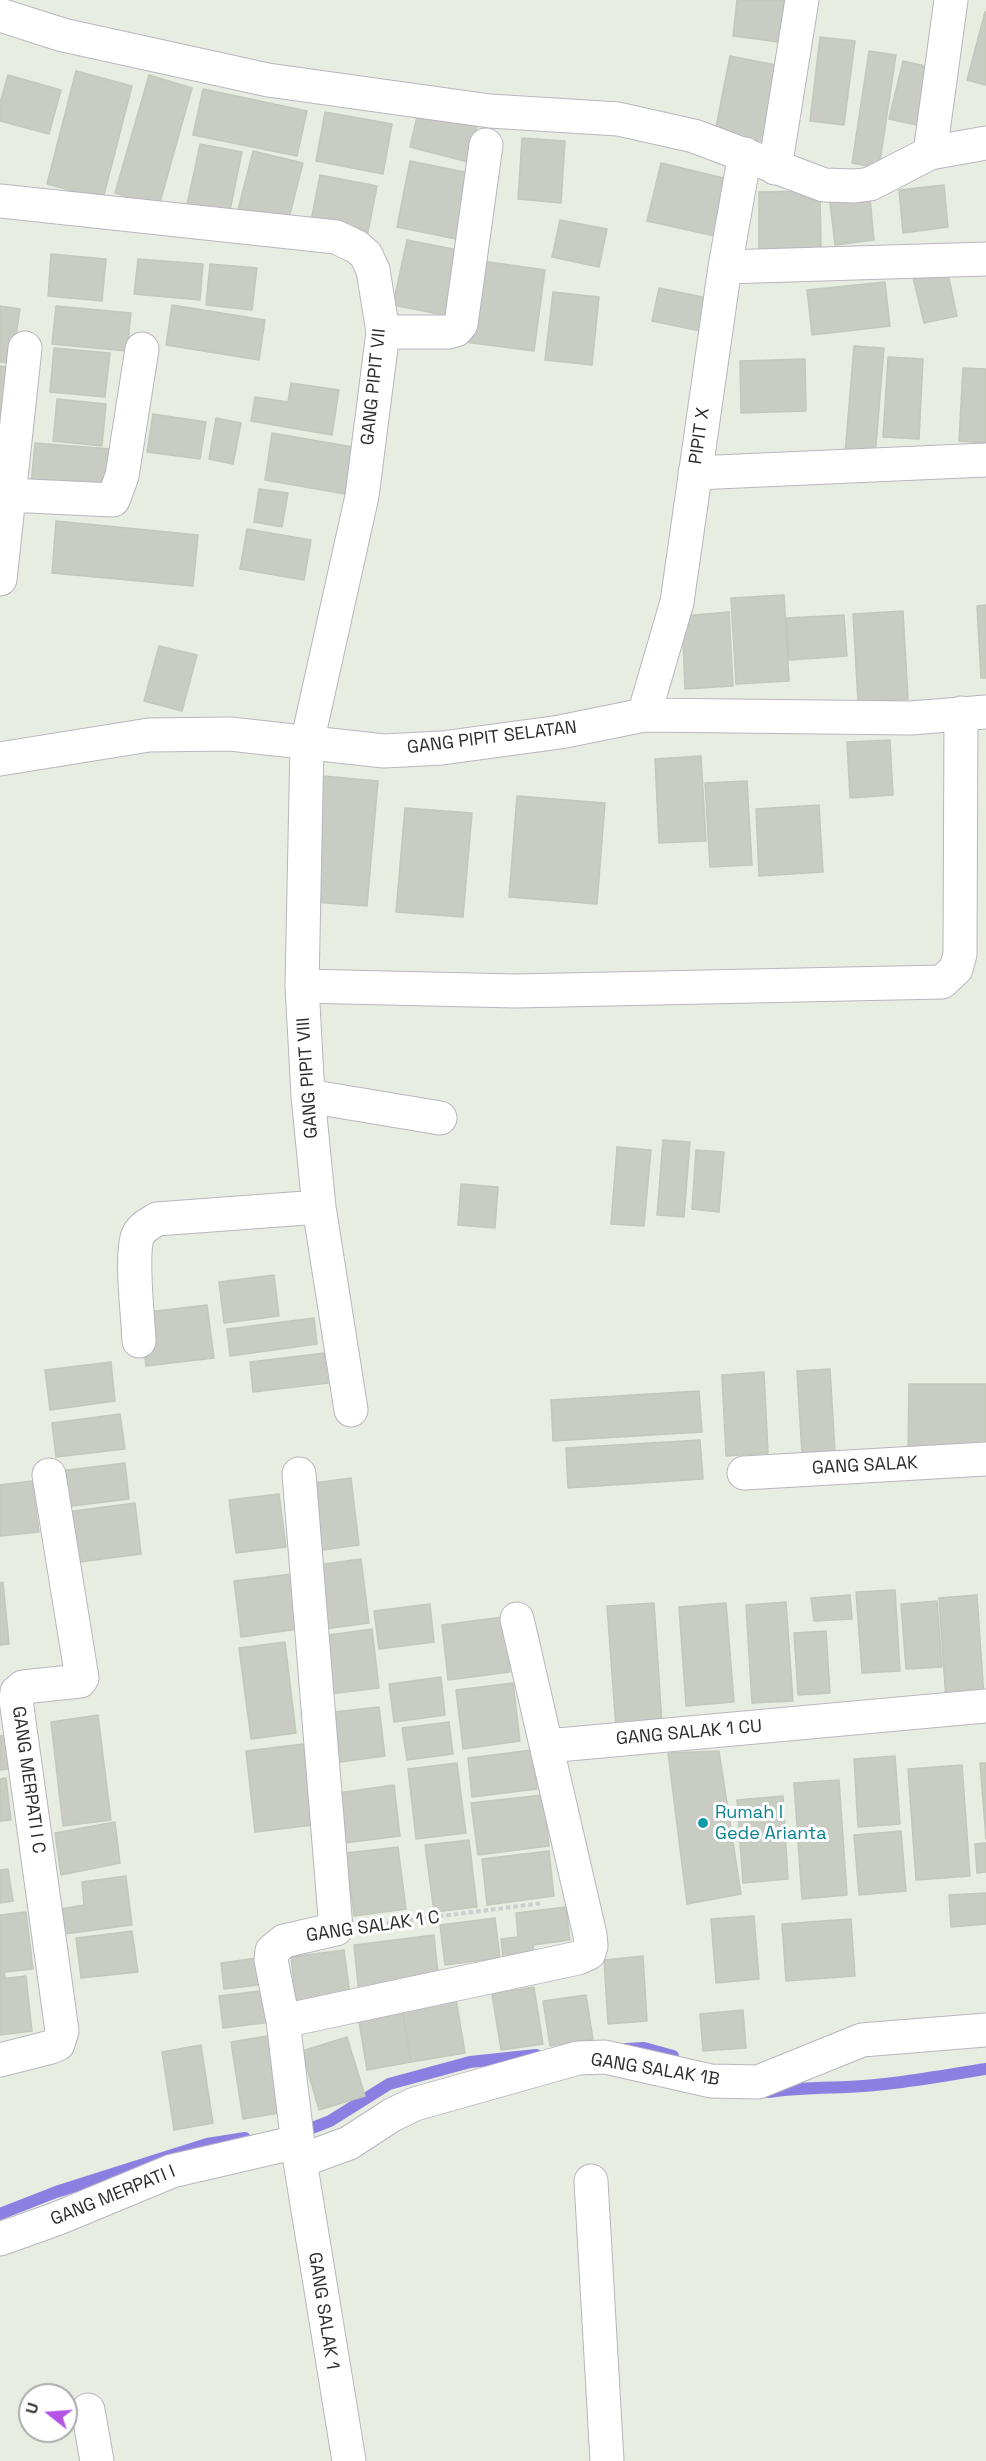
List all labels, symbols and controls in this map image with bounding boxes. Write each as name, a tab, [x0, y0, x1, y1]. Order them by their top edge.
street label: GANG PIPIT VII	[357, 328, 391, 446]
street label: PIPIT X	[685, 406, 715, 466]
street label: GANG PIPIT SELATAN	[406, 717, 578, 759]
street label: GANG PIPIT VIII	[293, 1017, 323, 1139]
street label: GANG SALAK	[811, 1452, 919, 1480]
street label: GANG MERPATI I C	[7, 1705, 49, 1855]
street label: GANG SALAK 1 CU	[615, 1716, 763, 1750]
place label: Rumah I Gede Arianta	[715, 1802, 827, 1844]
marker: Rumah I Gede Arianta	[696, 1816, 710, 1830]
street label: GANG SALAK 1 C	[305, 1907, 441, 1947]
street label: GANG SALAK 1B	[589, 2049, 721, 2091]
street label: GANG MERPATI I	[48, 2161, 178, 2231]
street label: GANG SALAK 1	[303, 2251, 343, 2371]
north arrow	[18, 2383, 78, 2443]
text: U	[21, 2400, 44, 2416]

